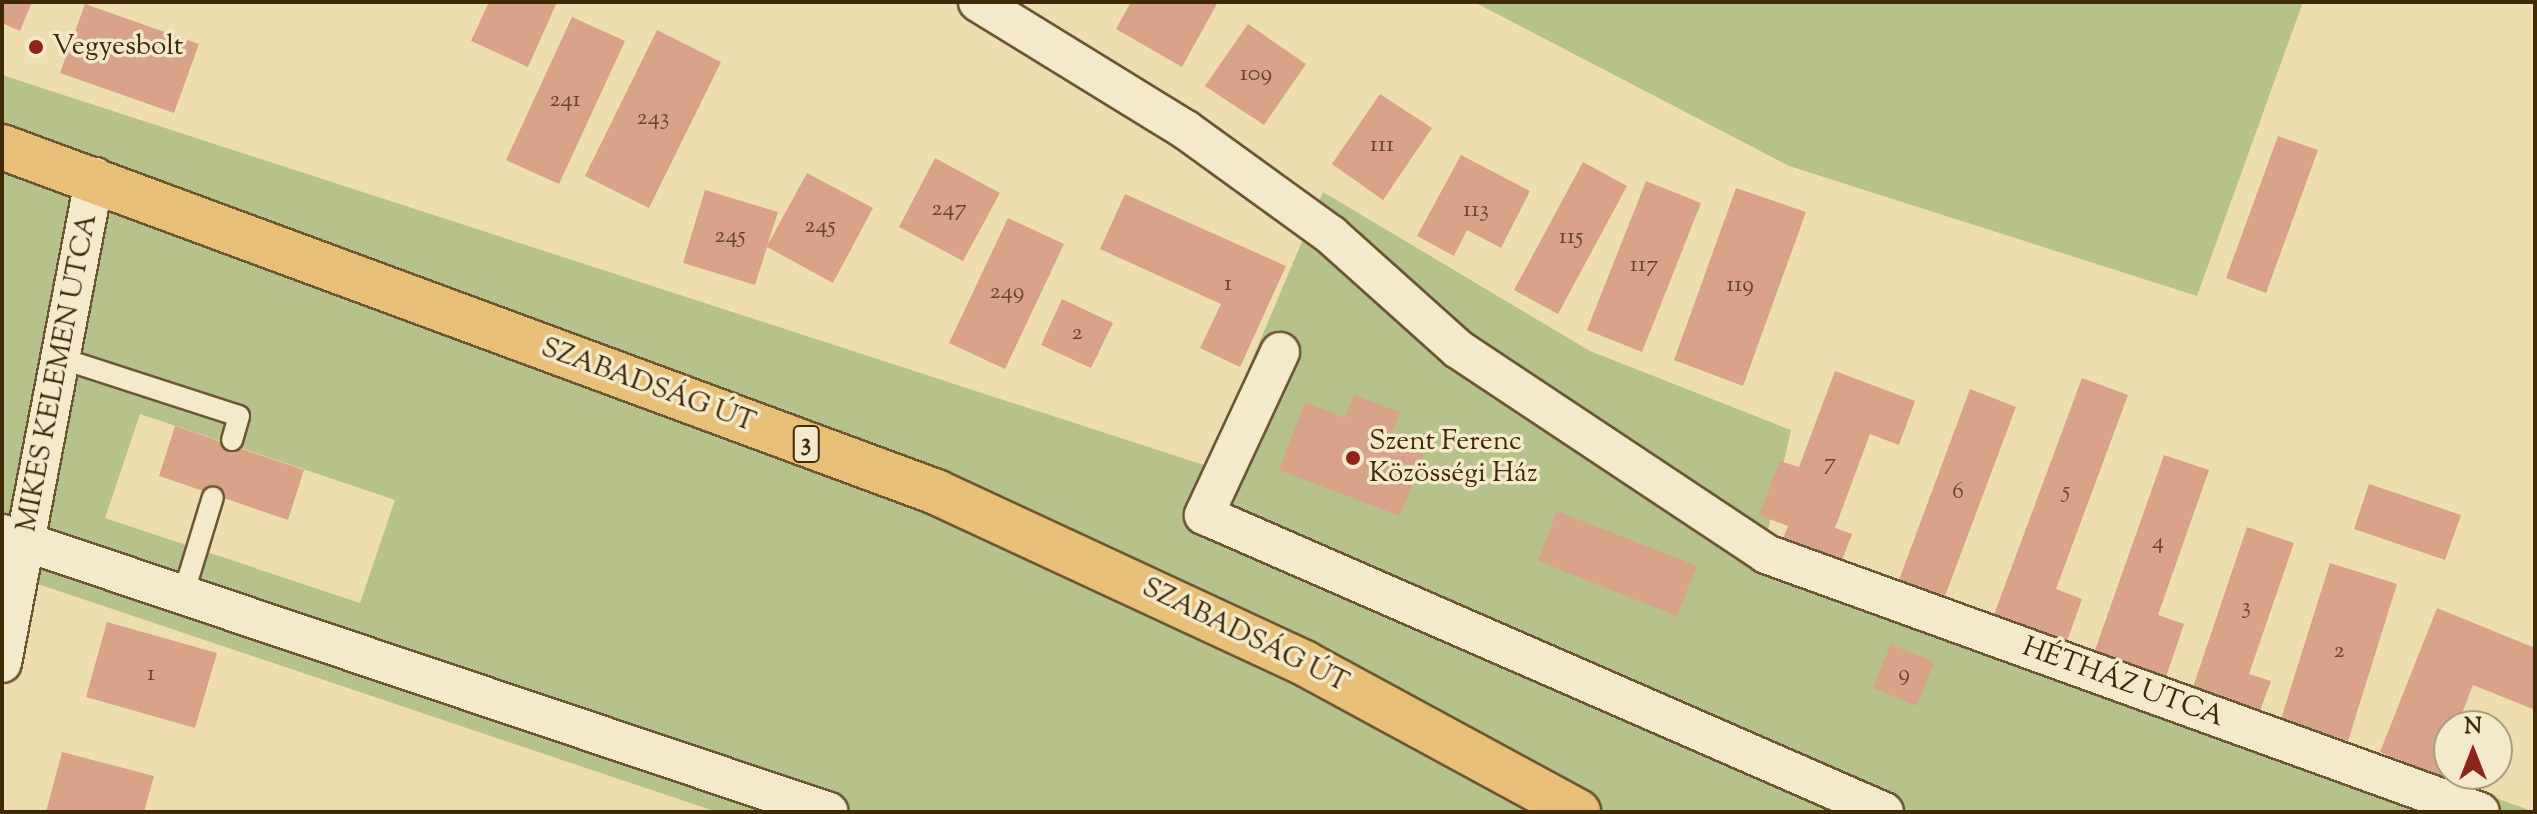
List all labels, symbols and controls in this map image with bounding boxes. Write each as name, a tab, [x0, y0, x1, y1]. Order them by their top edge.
place label: Vegyesbolt	[52, 30, 183, 64]
marker: Vegyesbolt	[27, 38, 45, 56]
house number: 109	[1240, 61, 1272, 89]
house number: 241	[549, 87, 581, 115]
house number: 243	[636, 105, 670, 133]
house number: 111	[1370, 132, 1394, 160]
house number: 247	[931, 196, 967, 224]
house number: 113	[1463, 197, 1489, 225]
street label: MIKES KELEMEN UTCA	[11, 211, 105, 535]
house number: 245	[804, 213, 836, 241]
house number: 245	[714, 223, 746, 251]
house number: 115	[1559, 224, 1583, 252]
house number: 117	[1630, 252, 1658, 280]
house number: 1	[1224, 271, 1232, 299]
house number: 119	[1726, 272, 1754, 300]
house number: 249	[990, 279, 1024, 307]
house number: 2	[1071, 320, 1083, 348]
street label: SZABADSÁG ÚT	[536, 332, 760, 440]
road number: 3	[792, 422, 820, 466]
place label: Szent Ferenc Közösségi Ház	[1369, 425, 1538, 491]
marker: Szent Ferenc Közösségi Ház	[1344, 449, 1362, 467]
house number: 7	[1824, 450, 1836, 478]
house number: 5	[2062, 478, 2070, 506]
house number: 6	[1952, 479, 1964, 507]
house number: 4	[2152, 529, 2164, 557]
street label: SZABADSÁG ÚT	[1136, 571, 1354, 701]
house number: 3	[2241, 594, 2251, 622]
street label: HÉTHÁZ UTCA	[2018, 631, 2228, 735]
house number: 2	[2333, 638, 2345, 666]
house number: 1	[147, 661, 155, 689]
house number: 9	[1898, 661, 1910, 689]
north arrow	[2433, 710, 2513, 790]
text: N	[2464, 712, 2482, 744]

